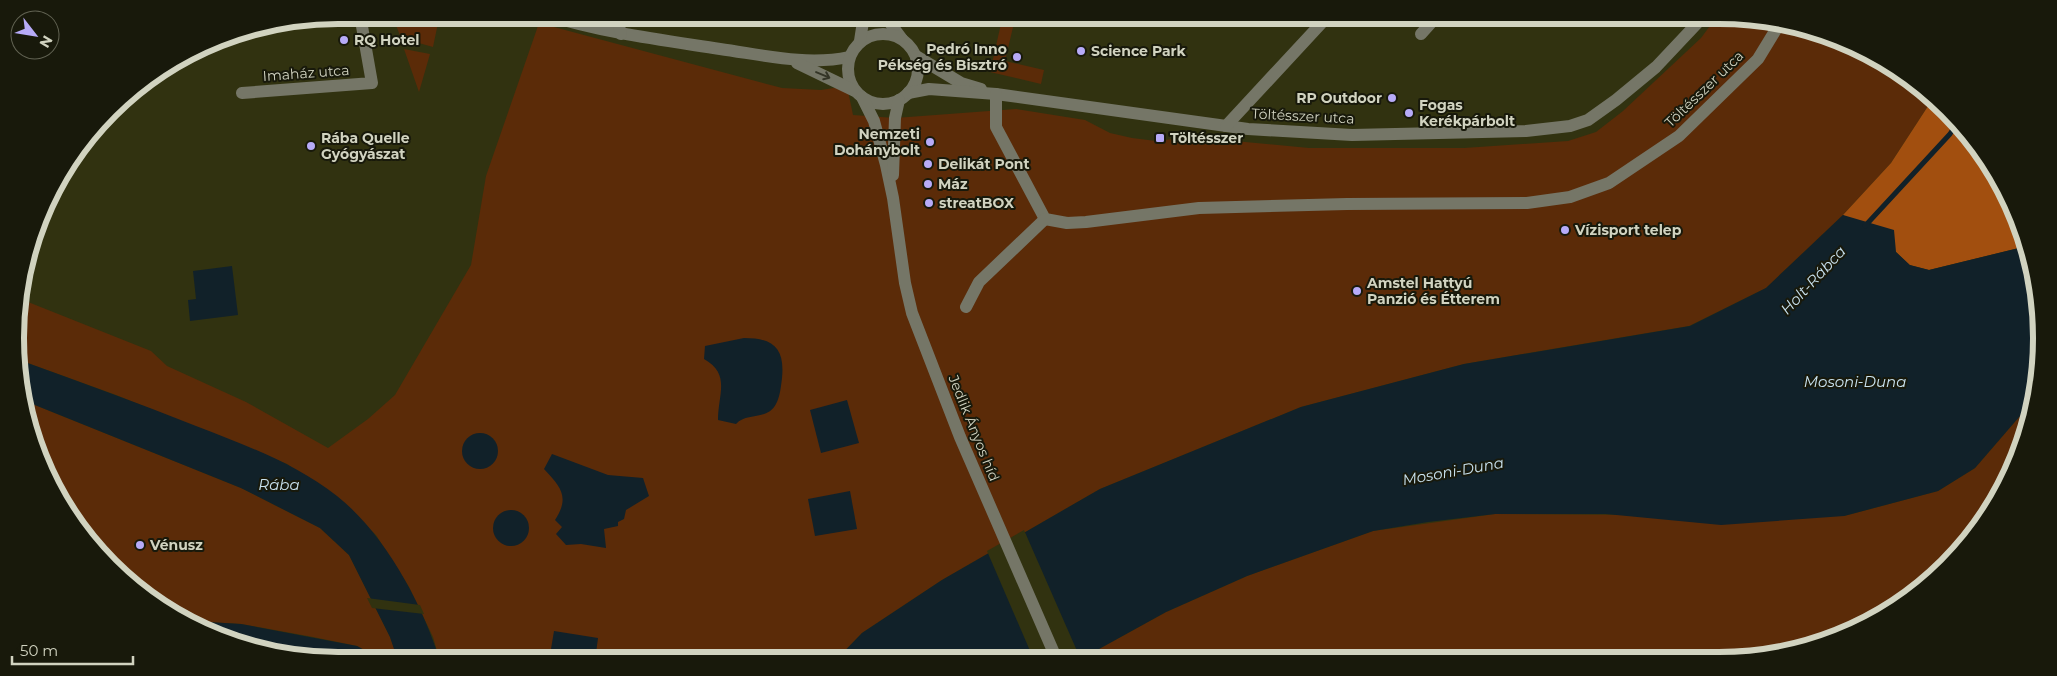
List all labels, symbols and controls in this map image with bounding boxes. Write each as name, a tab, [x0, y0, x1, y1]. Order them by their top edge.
north arrow	[10, 10, 60, 60]
place label: RQ Hotel	[354, 31, 419, 49]
text: N	[36, 32, 57, 51]
marker: RQ Hotel	[338, 34, 350, 46]
place label: Pedró Inno Pékség és Bisztró	[878, 40, 1007, 74]
place label: Science Park	[1091, 42, 1187, 60]
marker: Science Park	[1075, 45, 1087, 57]
street label: Töltésszer utca	[1661, 47, 1747, 131]
marker: Pedró Inno Pékség és Bisztró	[1011, 51, 1023, 63]
street label: Imaház utca	[262, 61, 350, 85]
one-way arrow	[815, 70, 830, 80]
place label: RP Outdoor	[1296, 89, 1382, 107]
marker: RP Outdoor	[1386, 92, 1398, 104]
place label: Fogas Kerékpárbolt	[1419, 96, 1515, 130]
street label: Töltésszer utca	[1251, 104, 1355, 128]
marker: Fogas Kerékpárbolt	[1403, 107, 1415, 119]
place label: Nemzeti Dohánybolt	[834, 125, 920, 159]
place label: Rába Quelle Gyógyászat	[321, 129, 410, 163]
place label: Töltésszer	[1170, 129, 1243, 147]
marker: Töltésszer	[1154, 132, 1166, 144]
marker: Nemzeti Dohánybolt	[924, 136, 936, 148]
marker: Rába Quelle Gyógyászat	[305, 140, 317, 152]
place label: Delikát Pont	[938, 155, 1030, 173]
marker: Delikát Pont	[922, 158, 934, 170]
place label: Máz	[938, 175, 968, 193]
marker: Máz	[922, 178, 934, 190]
place label: streatBOX	[939, 194, 1014, 212]
marker: streatBOX	[923, 197, 935, 209]
place label: Vízisport telep	[1574, 221, 1682, 239]
marker: Vízisport telep	[1559, 224, 1571, 236]
water label: Holt-Rábca	[1776, 242, 1850, 318]
place label: Amstel Hattyú Panzió és Étterem	[1366, 274, 1500, 308]
marker: Amstel Hattyú Panzió és Étterem	[1351, 285, 1363, 297]
street label: Jedlik Ányos híd	[944, 371, 1004, 484]
water label: Mosoni-Duna	[1804, 372, 1906, 391]
water label: Mosoni-Duna	[1401, 453, 1505, 489]
water label: Rába	[258, 475, 300, 494]
place label: Vénusz	[149, 536, 203, 554]
marker: Vénusz	[134, 539, 146, 551]
scale bar	[12, 634, 134, 666]
text: 50 m	[20, 641, 58, 660]

